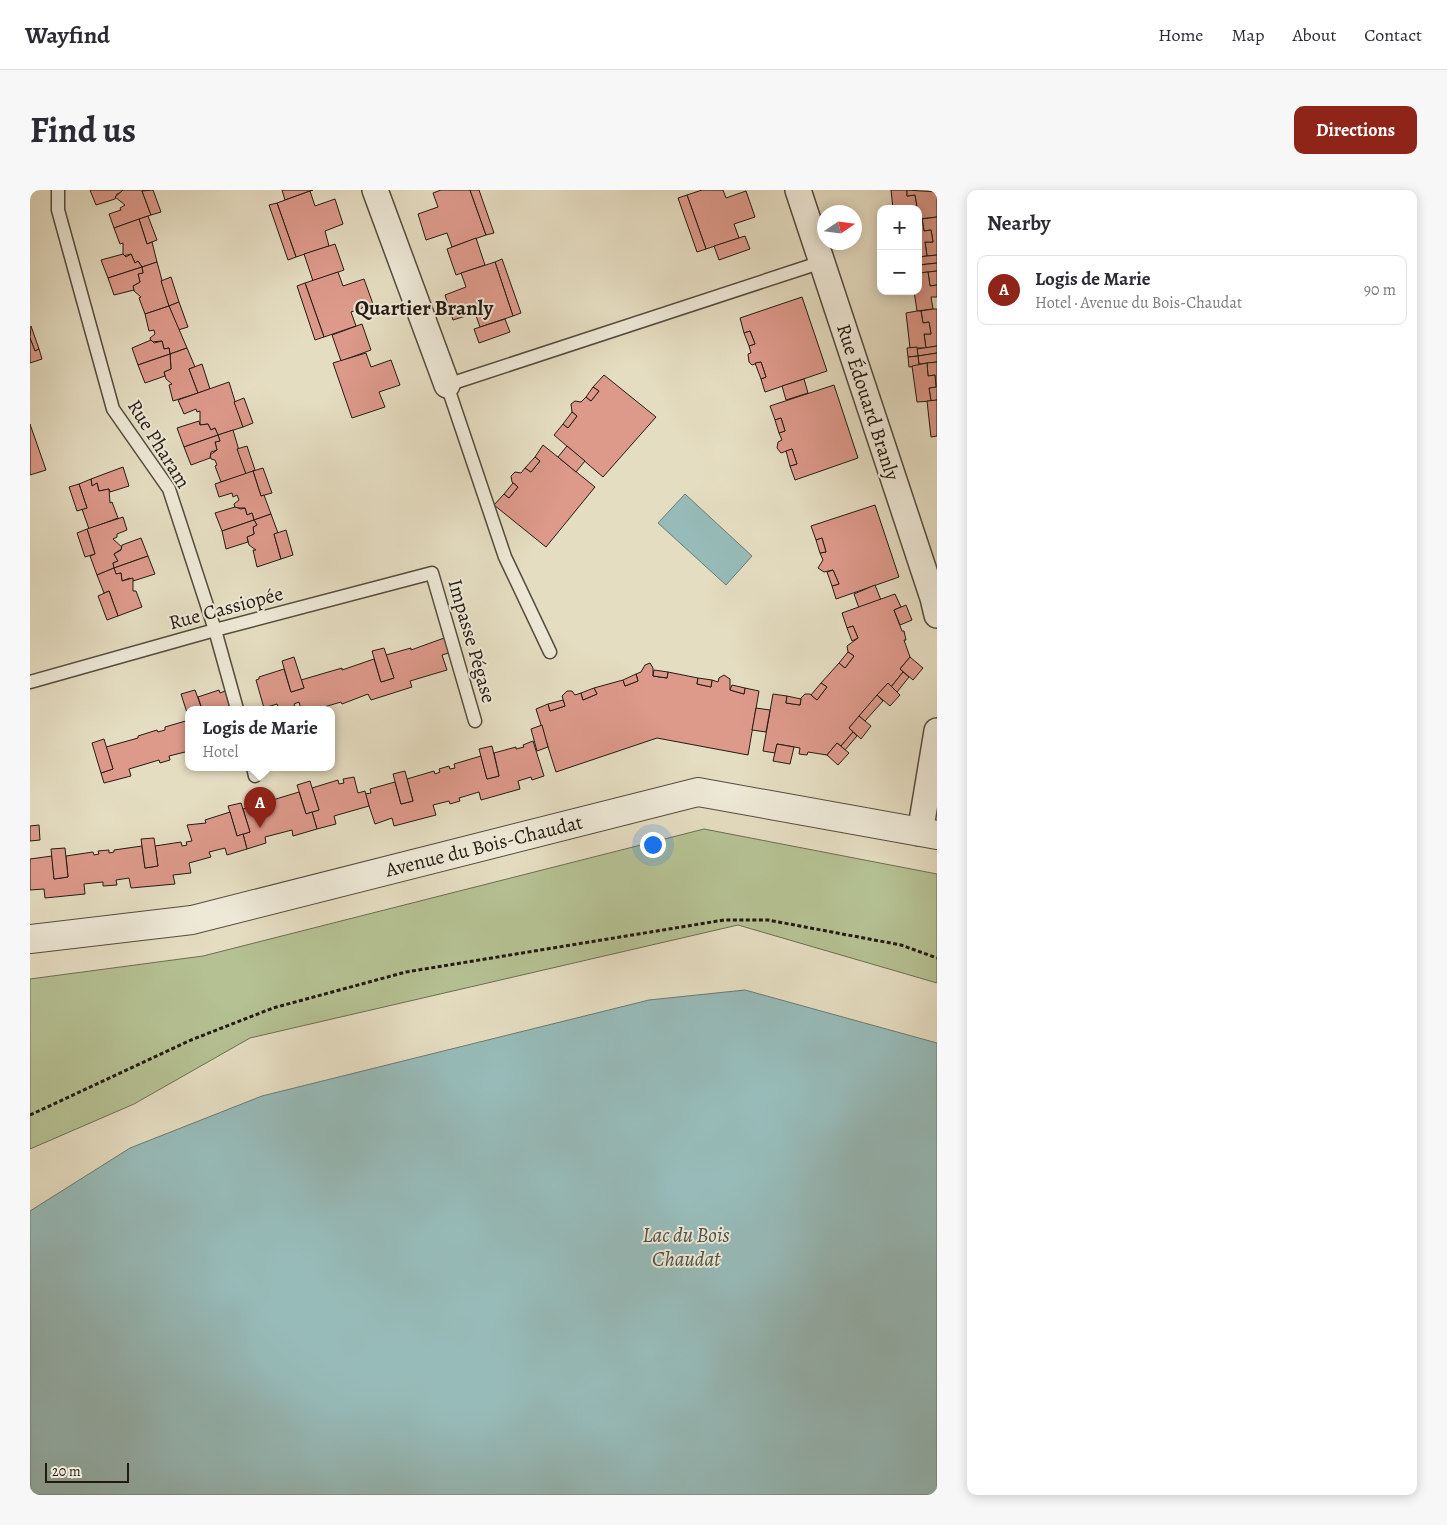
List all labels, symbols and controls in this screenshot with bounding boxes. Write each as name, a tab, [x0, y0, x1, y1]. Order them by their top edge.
text: Wayfind	[25, 19, 110, 51]
text: Home	[1158, 23, 1203, 47]
text: Map	[1231, 23, 1264, 47]
text: About	[1292, 23, 1336, 47]
text: Contact	[1364, 23, 1422, 47]
text: Find us	[30, 106, 136, 154]
button: Directions	[1294, 106, 1417, 154]
north arrow	[817, 205, 862, 250]
map controls	[877, 205, 922, 295]
button: +	[877, 205, 922, 250]
text: Nearby	[987, 209, 1050, 237]
button: −	[877, 250, 922, 295]
text: Logis de Marie	[1035, 266, 1151, 292]
text: A	[999, 279, 1009, 301]
text: 90 m	[1364, 279, 1396, 301]
text: Hotel · Avenue du Bois-Chaudat	[1035, 292, 1242, 314]
district label: Quartier Branly	[355, 294, 494, 322]
street label: Rue Édouard Branly	[830, 320, 906, 485]
street label: Rue Pharam	[121, 395, 197, 494]
street label: Impasse Pégase	[441, 576, 503, 706]
street label: Rue Cassiopée	[166, 580, 286, 636]
popup	[185, 706, 335, 771]
text: Logis de Marie	[202, 715, 318, 741]
text: Hotel	[202, 741, 238, 763]
pin: A	[244, 787, 276, 828]
street label: Avenue du Bois-Chaudat	[382, 808, 586, 884]
your location	[640, 832, 666, 858]
water label: Lac du Bois Chaudat	[642, 1221, 730, 1273]
scale bar	[45, 1460, 129, 1483]
text: 20 m	[52, 1462, 81, 1481]

